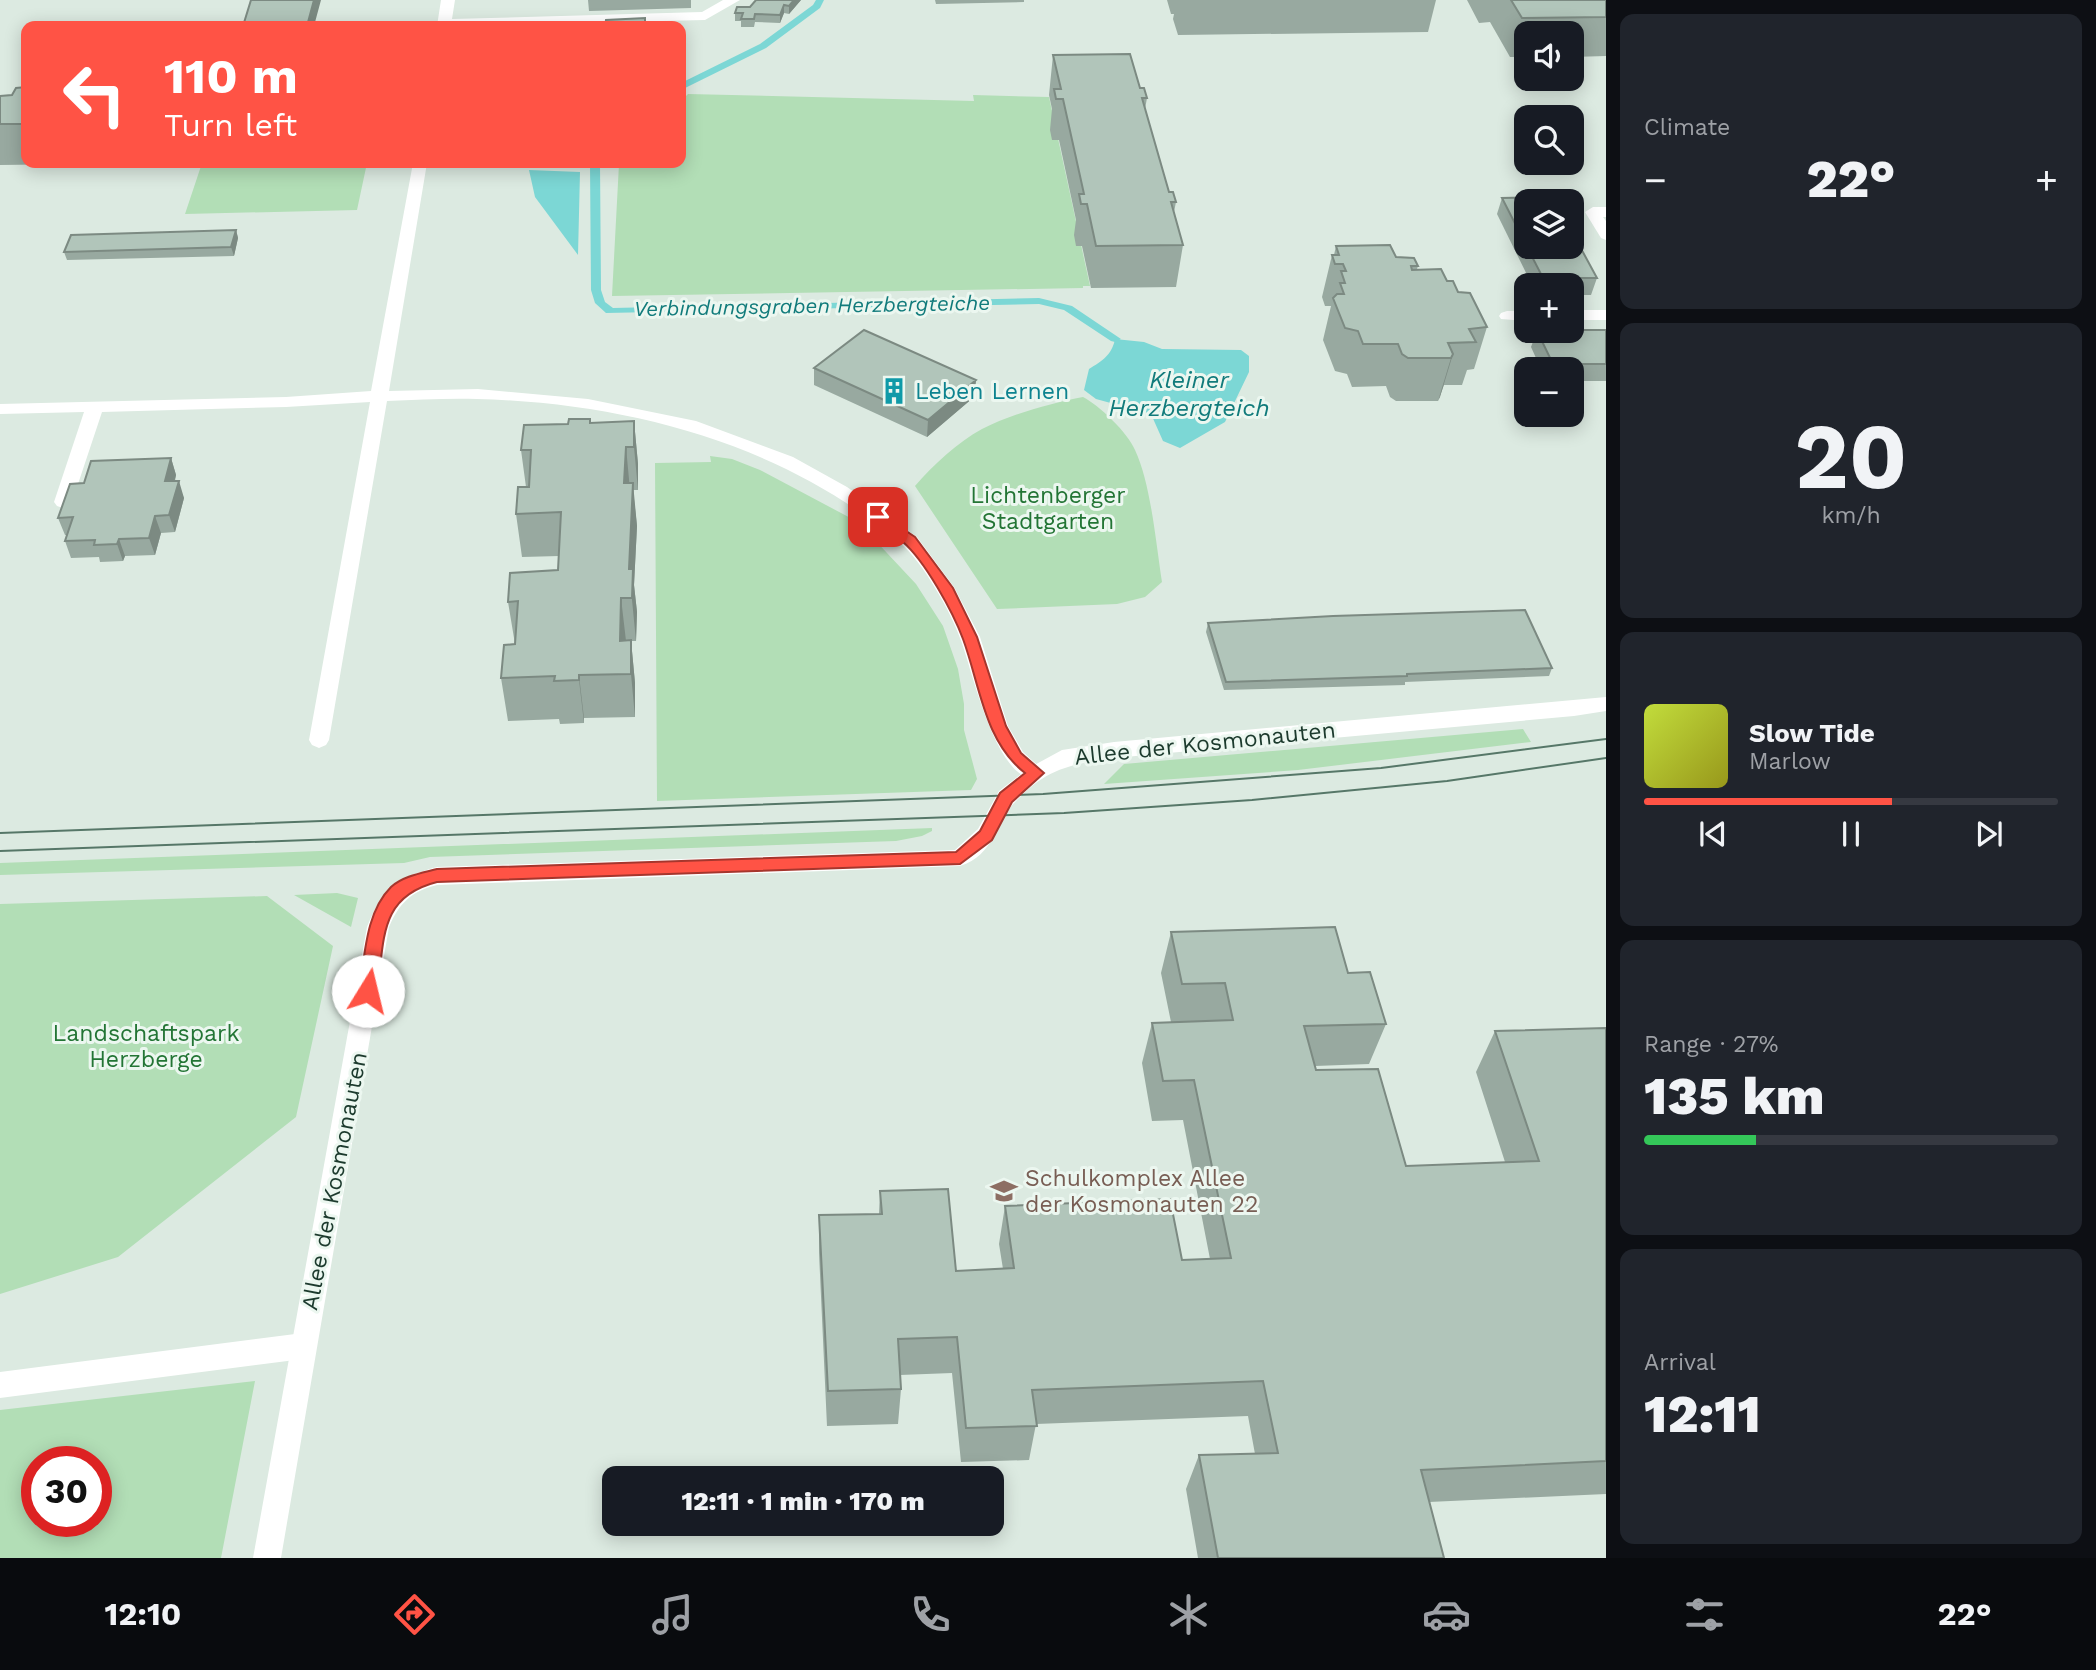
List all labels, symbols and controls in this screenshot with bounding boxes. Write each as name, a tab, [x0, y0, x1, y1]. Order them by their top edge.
map controls	[1514, 21, 1584, 427]
button: sound	[1514, 21, 1584, 91]
text: 110 m	[164, 47, 298, 105]
icon: left	[49, 49, 140, 140]
button: search	[1514, 105, 1584, 175]
text: Turn left	[164, 106, 297, 144]
text: Climate	[1644, 114, 1730, 141]
text: 22°	[1807, 149, 1895, 210]
text: −	[1644, 158, 1667, 202]
text: +	[2035, 158, 2058, 202]
button: layers	[1514, 189, 1584, 259]
button: +	[1514, 273, 1584, 343]
water label: Verbindungsgraben Herzbergteiche	[634, 290, 990, 321]
button: −	[1514, 357, 1584, 427]
water label: Kleiner Herzbergteich	[1108, 366, 1270, 422]
building icon: Leben Lernen	[879, 376, 909, 406]
place label: Leben Lernen	[915, 378, 1069, 405]
text: 20	[1795, 403, 1907, 510]
park label: Lichtenberger Stadtgarten	[970, 482, 1126, 535]
pin	[848, 487, 908, 547]
icon: arrive	[859, 498, 897, 536]
text: km/h	[1821, 502, 1881, 529]
street label: Allee der Kosmonauten	[1073, 716, 1337, 771]
text: Slow Tide	[1749, 718, 1875, 748]
text: Marlow	[1749, 748, 1831, 775]
icon: previous	[1694, 815, 1732, 853]
icon: pause	[1832, 815, 1870, 853]
icon: next	[1970, 815, 2008, 853]
position arrow	[331, 954, 405, 1028]
park label: Landschaftspark Herzberge	[52, 1020, 240, 1073]
text: Range · 27%	[1644, 1031, 1778, 1058]
street label: Allee der Kosmonauten	[296, 1050, 373, 1312]
text: 135 km	[1644, 1066, 1825, 1127]
place label: Schulkomplex Allee der Kosmonauten 22	[1025, 1165, 1258, 1218]
school or university icon: Schulkomplex Allee der Kosmonauten 22	[989, 1176, 1019, 1206]
text: Arrival	[1644, 1349, 1716, 1376]
text: 12:11	[1644, 1384, 1761, 1445]
speed limit sign: 30	[21, 1446, 112, 1537]
text: 12:11 · 1 min · 170 m	[681, 1486, 925, 1516]
icon: directions	[390, 1590, 439, 1639]
icon: music	[648, 1590, 697, 1639]
icon: phone	[906, 1590, 955, 1639]
icon: climate	[1164, 1590, 1213, 1639]
icon: car	[1422, 1590, 1471, 1639]
icon: filters	[1680, 1590, 1729, 1639]
text: 12:10	[104, 1595, 181, 1633]
text: 22°	[1938, 1595, 1991, 1633]

